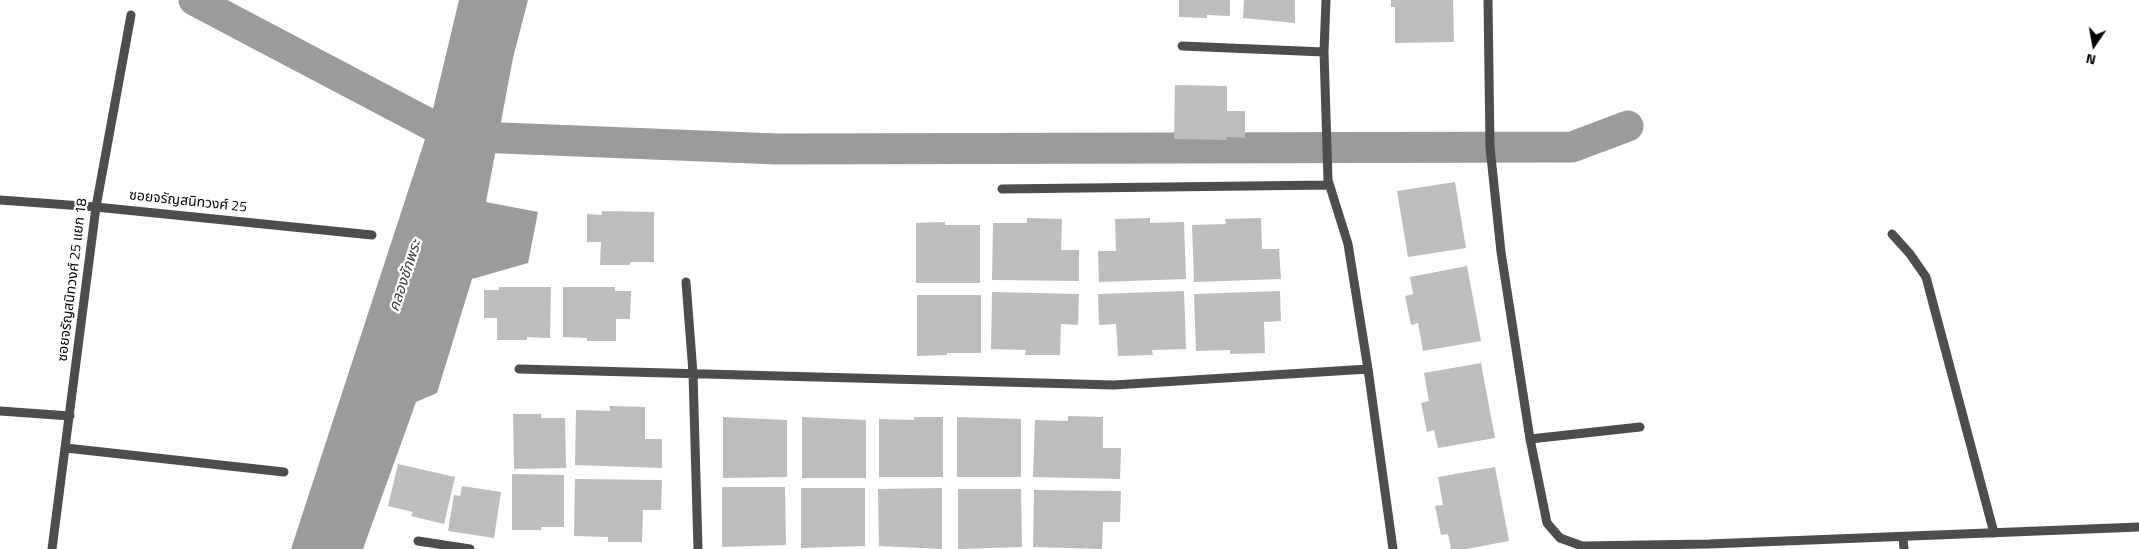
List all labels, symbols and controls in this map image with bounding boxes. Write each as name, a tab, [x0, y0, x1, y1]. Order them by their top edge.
north arrow	[2069, 20, 2119, 70]
text: N	[2084, 49, 2098, 71]
street label: ซอยจรัญสนิทวงศ์ 25	[128, 187, 248, 217]
street label: ซอยจรัญสนิทวงศ์ 25 แยก 18	[55, 197, 91, 363]
water label: คลองชักพระ	[386, 238, 426, 314]

